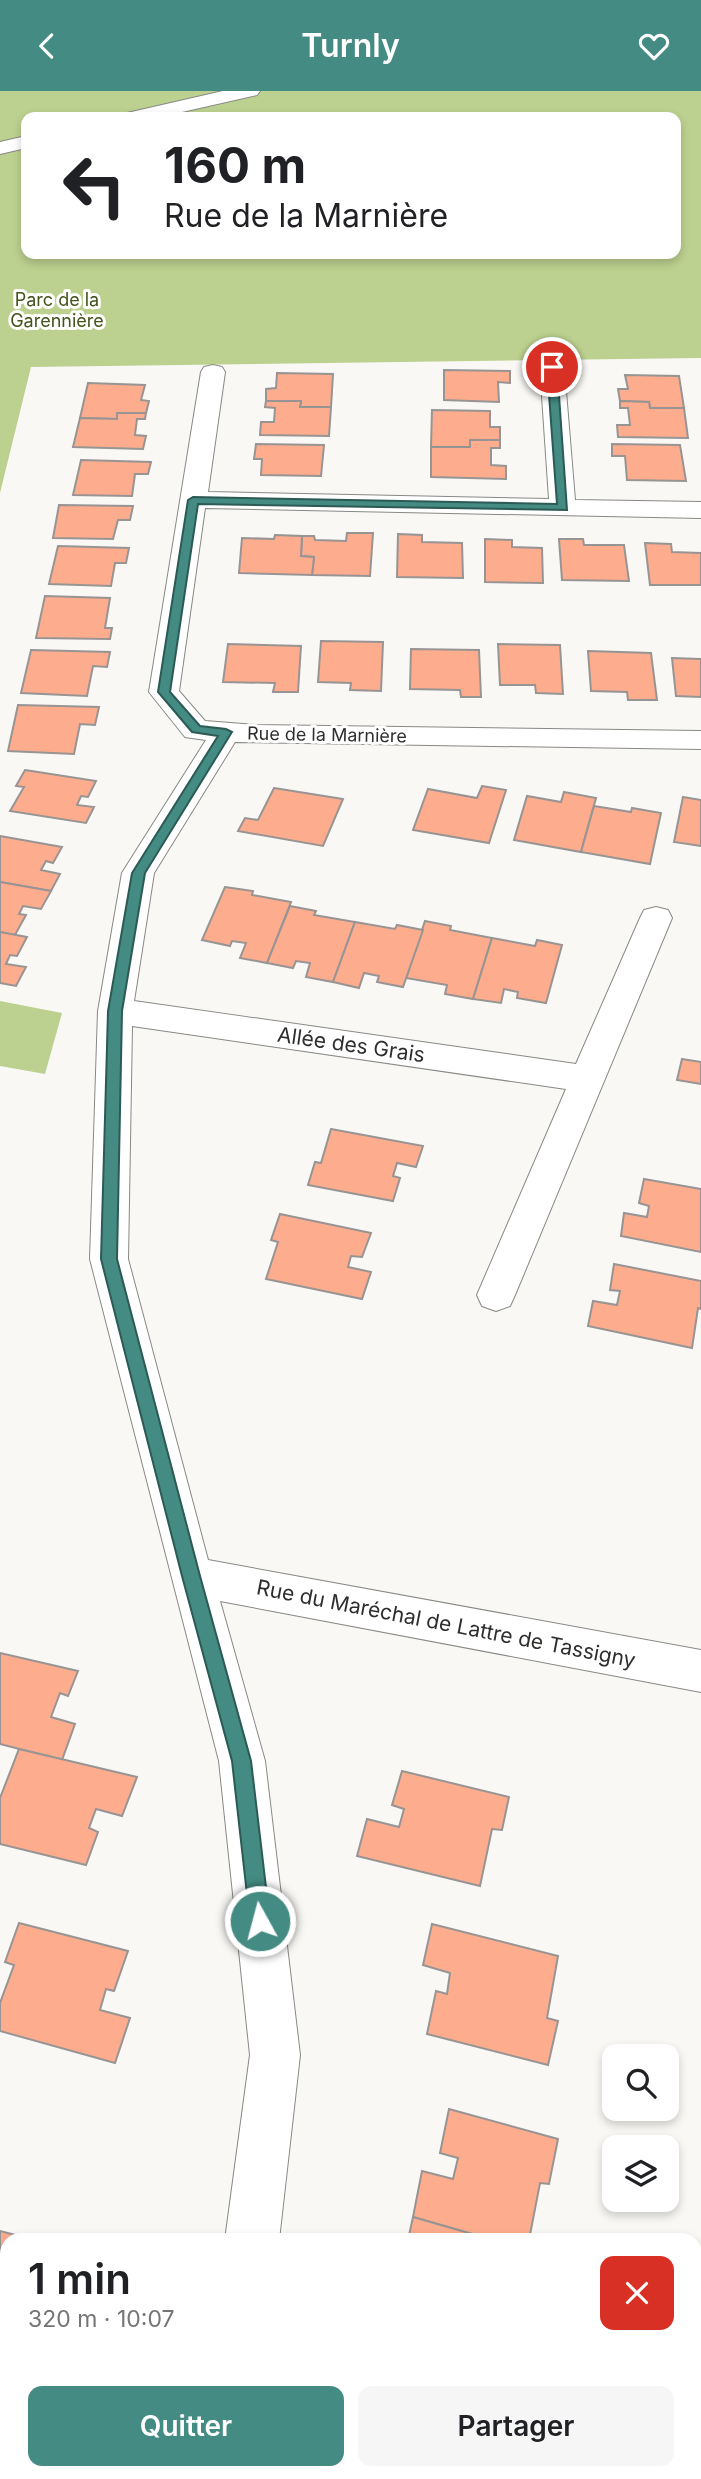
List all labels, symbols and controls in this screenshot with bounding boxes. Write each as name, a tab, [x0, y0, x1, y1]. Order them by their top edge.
text: Turnly	[301, 26, 400, 65]
icon: back	[28, 27, 66, 65]
icon: heart	[635, 27, 673, 65]
text: 160 m	[164, 136, 306, 195]
icon: left	[49, 140, 140, 231]
text: Rue de la Marnière	[164, 196, 448, 235]
park label: Parc de la Garennière	[10, 289, 104, 331]
pin	[522, 337, 582, 397]
icon: arrive	[533, 348, 571, 386]
street label: Rue de la Marnière	[247, 723, 407, 746]
street label: Allée des Grais	[276, 1022, 426, 1067]
street label: Rue du Maréchal de Lattre de Tassigny	[255, 1574, 638, 1673]
position arrow	[223, 1884, 297, 1958]
map controls	[602, 2044, 679, 2212]
button: search	[602, 2044, 679, 2121]
button: layers	[602, 2135, 679, 2212]
text: 1 min	[28, 2253, 131, 2304]
button: close	[600, 2256, 674, 2330]
text: 320 m · 10:07	[28, 2305, 175, 2333]
button: Quitter	[28, 2386, 344, 2466]
button: Partager	[358, 2386, 674, 2466]

